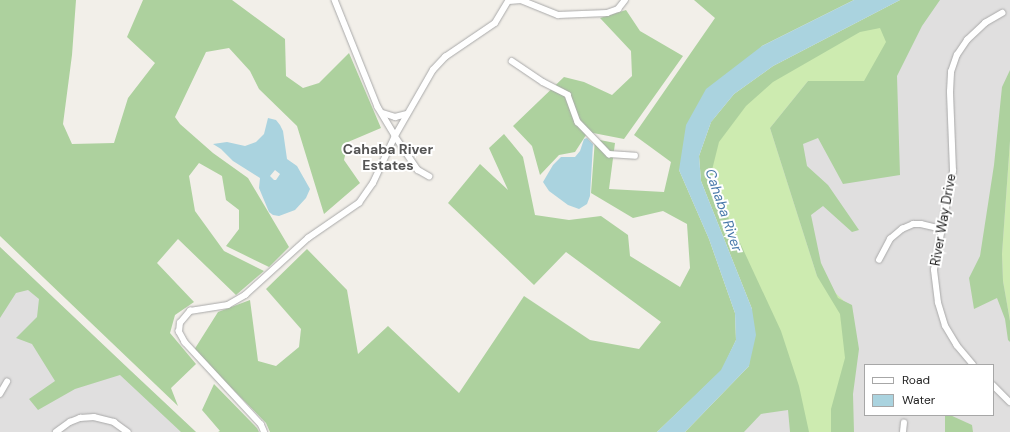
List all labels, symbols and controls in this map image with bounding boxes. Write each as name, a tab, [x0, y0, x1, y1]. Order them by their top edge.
district label: Cahaba River Estates	[343, 141, 433, 174]
water label: Cahaba River	[702, 167, 746, 253]
street label: River Way Drive	[928, 173, 960, 267]
legend	[864, 364, 994, 416]
text: Road	[902, 372, 930, 388]
text: Water	[902, 392, 935, 408]

